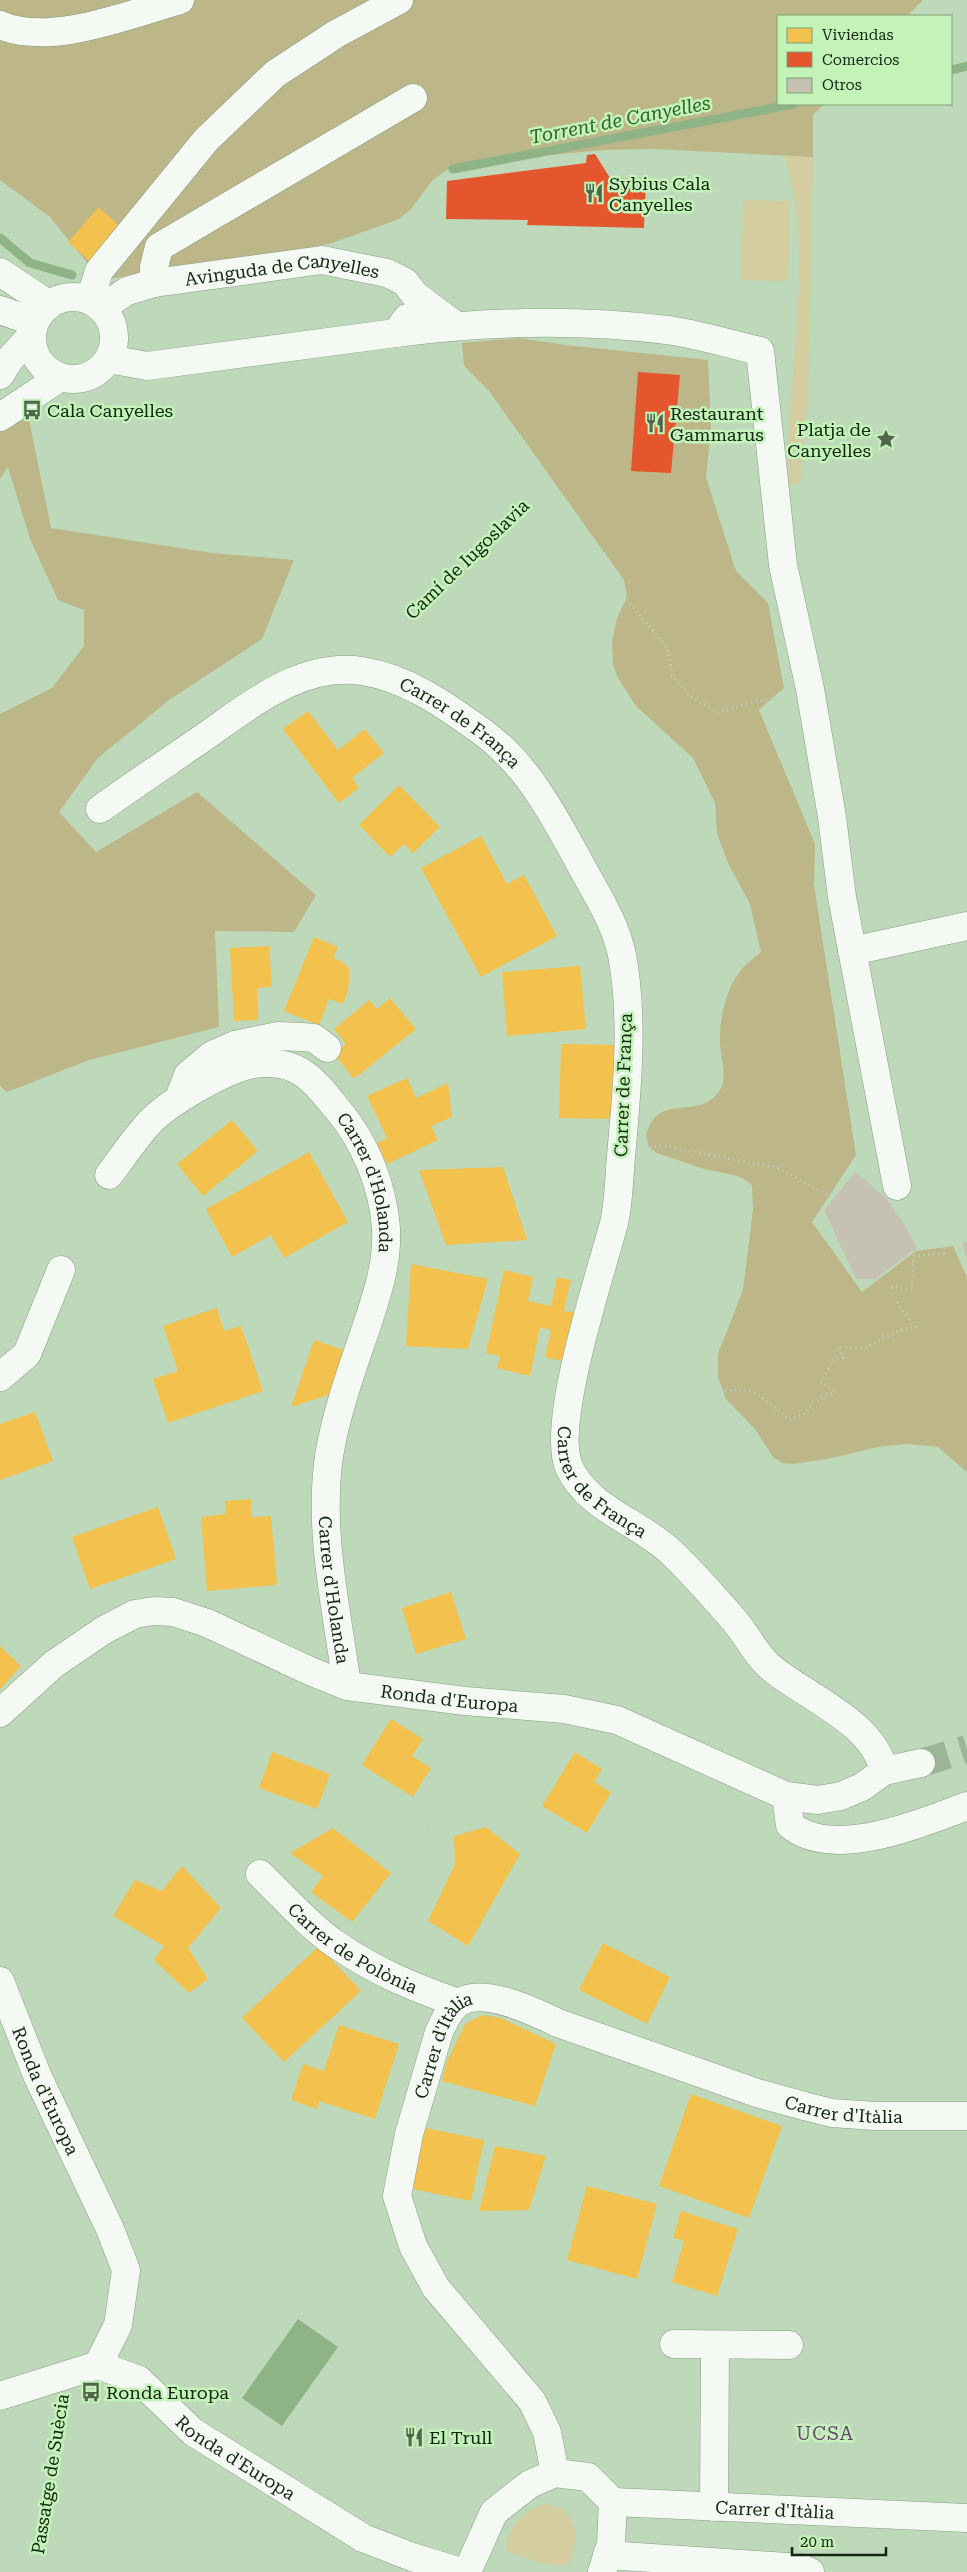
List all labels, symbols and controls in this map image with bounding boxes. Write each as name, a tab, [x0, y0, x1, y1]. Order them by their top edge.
legend	[777, 15, 952, 105]
text: Viviendas	[822, 26, 894, 44]
text: Comercios	[822, 51, 899, 69]
text: Otros	[822, 76, 862, 94]
water label: Torrent de Canyelles	[528, 91, 713, 149]
place label: Sybius Cala Canyelles	[609, 173, 711, 215]
restaurant icon: Sybius Cala Canyelles	[583, 182, 605, 204]
street label: Avinguda de Canyelles	[183, 249, 381, 289]
bus stop icon: Cala Canyelles	[21, 399, 43, 421]
place label: Cala Canyelles	[47, 400, 173, 421]
place label: Restaurant Gammarus	[670, 403, 764, 445]
restaurant icon: Restaurant Gammarus	[644, 412, 666, 434]
place label: Platja de Canyelles	[787, 419, 871, 461]
place icon: Platja de Canyelles	[875, 428, 897, 450]
street label: Camí de Iugoslavia	[401, 495, 533, 623]
street label: Carrer de França	[397, 673, 526, 772]
street label: Carrer de França	[610, 1012, 636, 1157]
street label: Carrer d'Holanda	[333, 1108, 397, 1254]
street label: Carrer de França	[554, 1425, 651, 1542]
street label: Carrer d'Holanda	[315, 1515, 354, 1665]
street label: Ronda d'Europa	[379, 1680, 519, 1716]
street label: Carrer de Polònia	[284, 1898, 421, 1997]
street label: Carrer d'Itàlia	[410, 1987, 475, 2101]
street label: Ronda d'Europa	[8, 2023, 84, 2159]
street label: Carrer d'Itàlia	[783, 2091, 903, 2127]
bus stop icon: Ronda Europa	[80, 2381, 102, 2403]
place label: Ronda Europa	[106, 2382, 229, 2403]
street label: Passatge de Suècia	[27, 2392, 73, 2556]
street label: Ronda d'Europa	[172, 2411, 300, 2504]
district label: UCSA	[796, 2422, 854, 2445]
restaurant icon: El Trull	[403, 2426, 425, 2448]
place label: El Trull	[429, 2427, 493, 2448]
street label: Carrer d'Itàlia	[715, 2496, 835, 2522]
scale bar	[792, 2524, 886, 2556]
text: 20 m	[800, 2533, 835, 2551]

